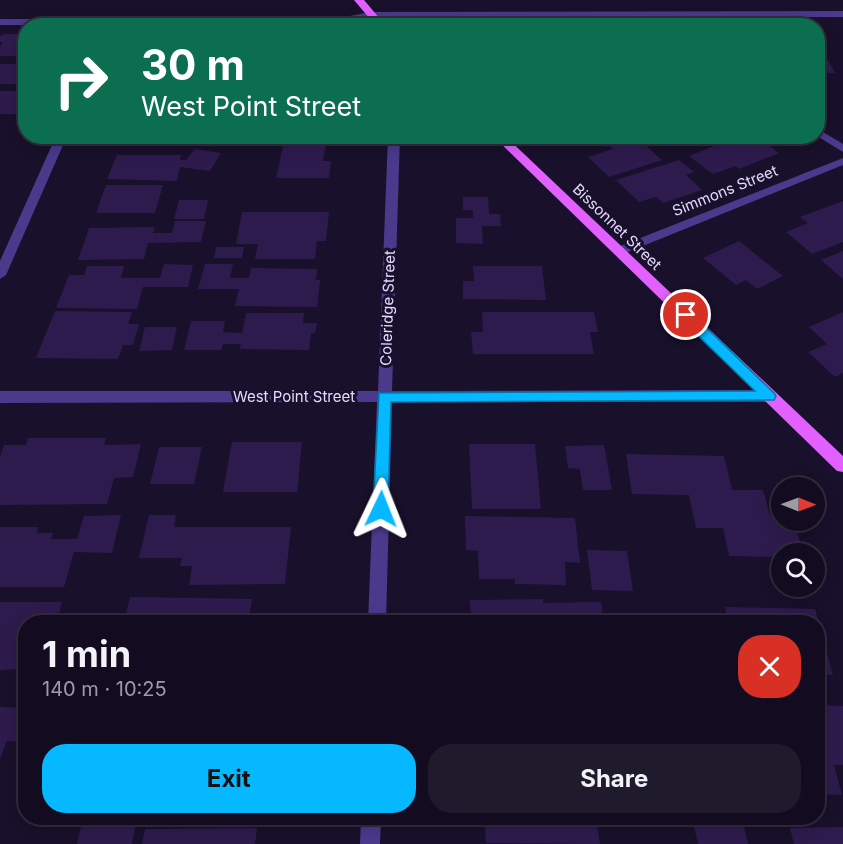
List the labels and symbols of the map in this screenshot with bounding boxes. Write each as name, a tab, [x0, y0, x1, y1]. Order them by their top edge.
street label: Simmons Street	[669, 161, 780, 220]
street label: Bissonnet Street	[569, 179, 666, 274]
street label: Coleridge Street	[376, 250, 399, 366]
pin	[660, 289, 711, 340]
street label: West Point Street	[233, 387, 355, 406]
position arrow	[349, 477, 413, 541]
north arrow	[771, 477, 825, 531]

